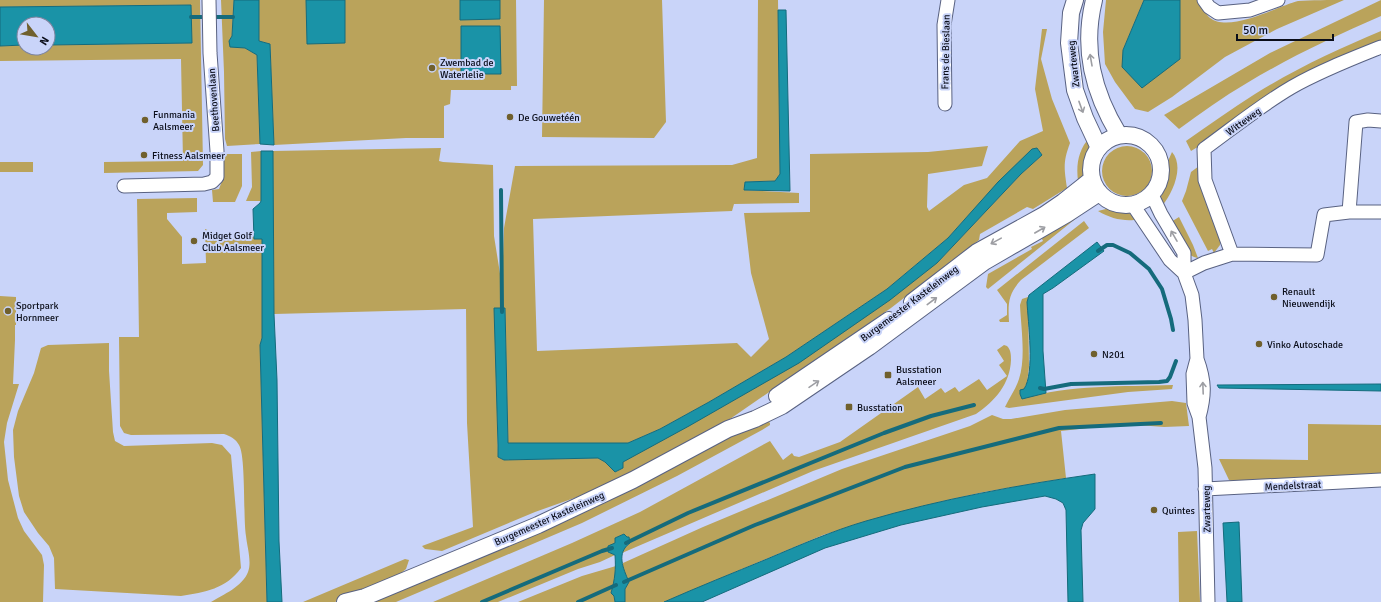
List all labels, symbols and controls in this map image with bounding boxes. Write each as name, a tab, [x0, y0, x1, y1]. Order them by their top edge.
street label: Frans de Bieslaan	[939, 14, 953, 90]
north arrow	[16, 16, 56, 56]
scale bar	[1237, 16, 1333, 42]
text: 50 m	[1243, 23, 1268, 38]
text: N	[37, 34, 52, 48]
street label: Zwarteweg	[1066, 40, 1082, 88]
one-way arrow	[1087, 54, 1095, 67]
place label: Zwembad de Waterlelie	[440, 57, 493, 81]
marker: Zwembad de Waterlelie	[427, 63, 437, 73]
street label: Beethovenlaan	[206, 68, 222, 132]
one-way arrow	[1078, 100, 1086, 112]
street label: Witteweg	[1224, 105, 1263, 139]
place label: Funmania Aalsmeer	[153, 109, 195, 133]
marker: De Gouwetéén	[505, 112, 515, 122]
place label: De Gouwetéén	[518, 112, 580, 124]
marker: Funmania Aalsmeer	[140, 115, 150, 125]
marker: Fitness Aalsmeer	[139, 150, 149, 160]
place label: Fitness Aalsmeer	[152, 150, 225, 162]
one-way arrow	[1034, 225, 1046, 233]
place label: Midget Golf Club Aalsmeer	[202, 230, 264, 254]
one-way arrow	[1170, 230, 1178, 242]
marker: Midget Golf Club Aalsmeer	[189, 236, 199, 246]
one-way arrow	[990, 238, 1002, 246]
street label: Burgemeester Kasteleinweg	[858, 263, 961, 344]
place label: Renault Nieuwendijk	[1282, 286, 1335, 310]
marker: Renault Nieuwendijk	[1269, 292, 1279, 302]
one-way arrow	[926, 297, 937, 305]
place label: Sportpark Hornmeer	[16, 300, 59, 324]
marker: Sportpark Hornmeer	[3, 306, 13, 316]
marker: Vinko Autoschade	[1254, 339, 1264, 349]
place label: Vinko Autoschade	[1267, 339, 1343, 351]
marker: N201	[1089, 349, 1099, 359]
place label: N201	[1102, 349, 1125, 361]
place label: Busstation Aalsmeer	[896, 364, 942, 388]
marker: Busstation Aalsmeer	[883, 370, 893, 380]
one-way arrow	[809, 380, 820, 388]
one-way arrow	[1199, 382, 1207, 395]
marker: Busstation	[844, 402, 854, 412]
place label: Busstation	[857, 402, 903, 414]
street label: Mendelstraat	[1264, 478, 1322, 493]
street label: Zwarteweg	[1201, 485, 1213, 533]
street label: Burgemeester Kasteleinweg	[493, 489, 606, 549]
marker: Quintes	[1149, 505, 1159, 515]
place label: Quintes	[1162, 505, 1196, 517]

